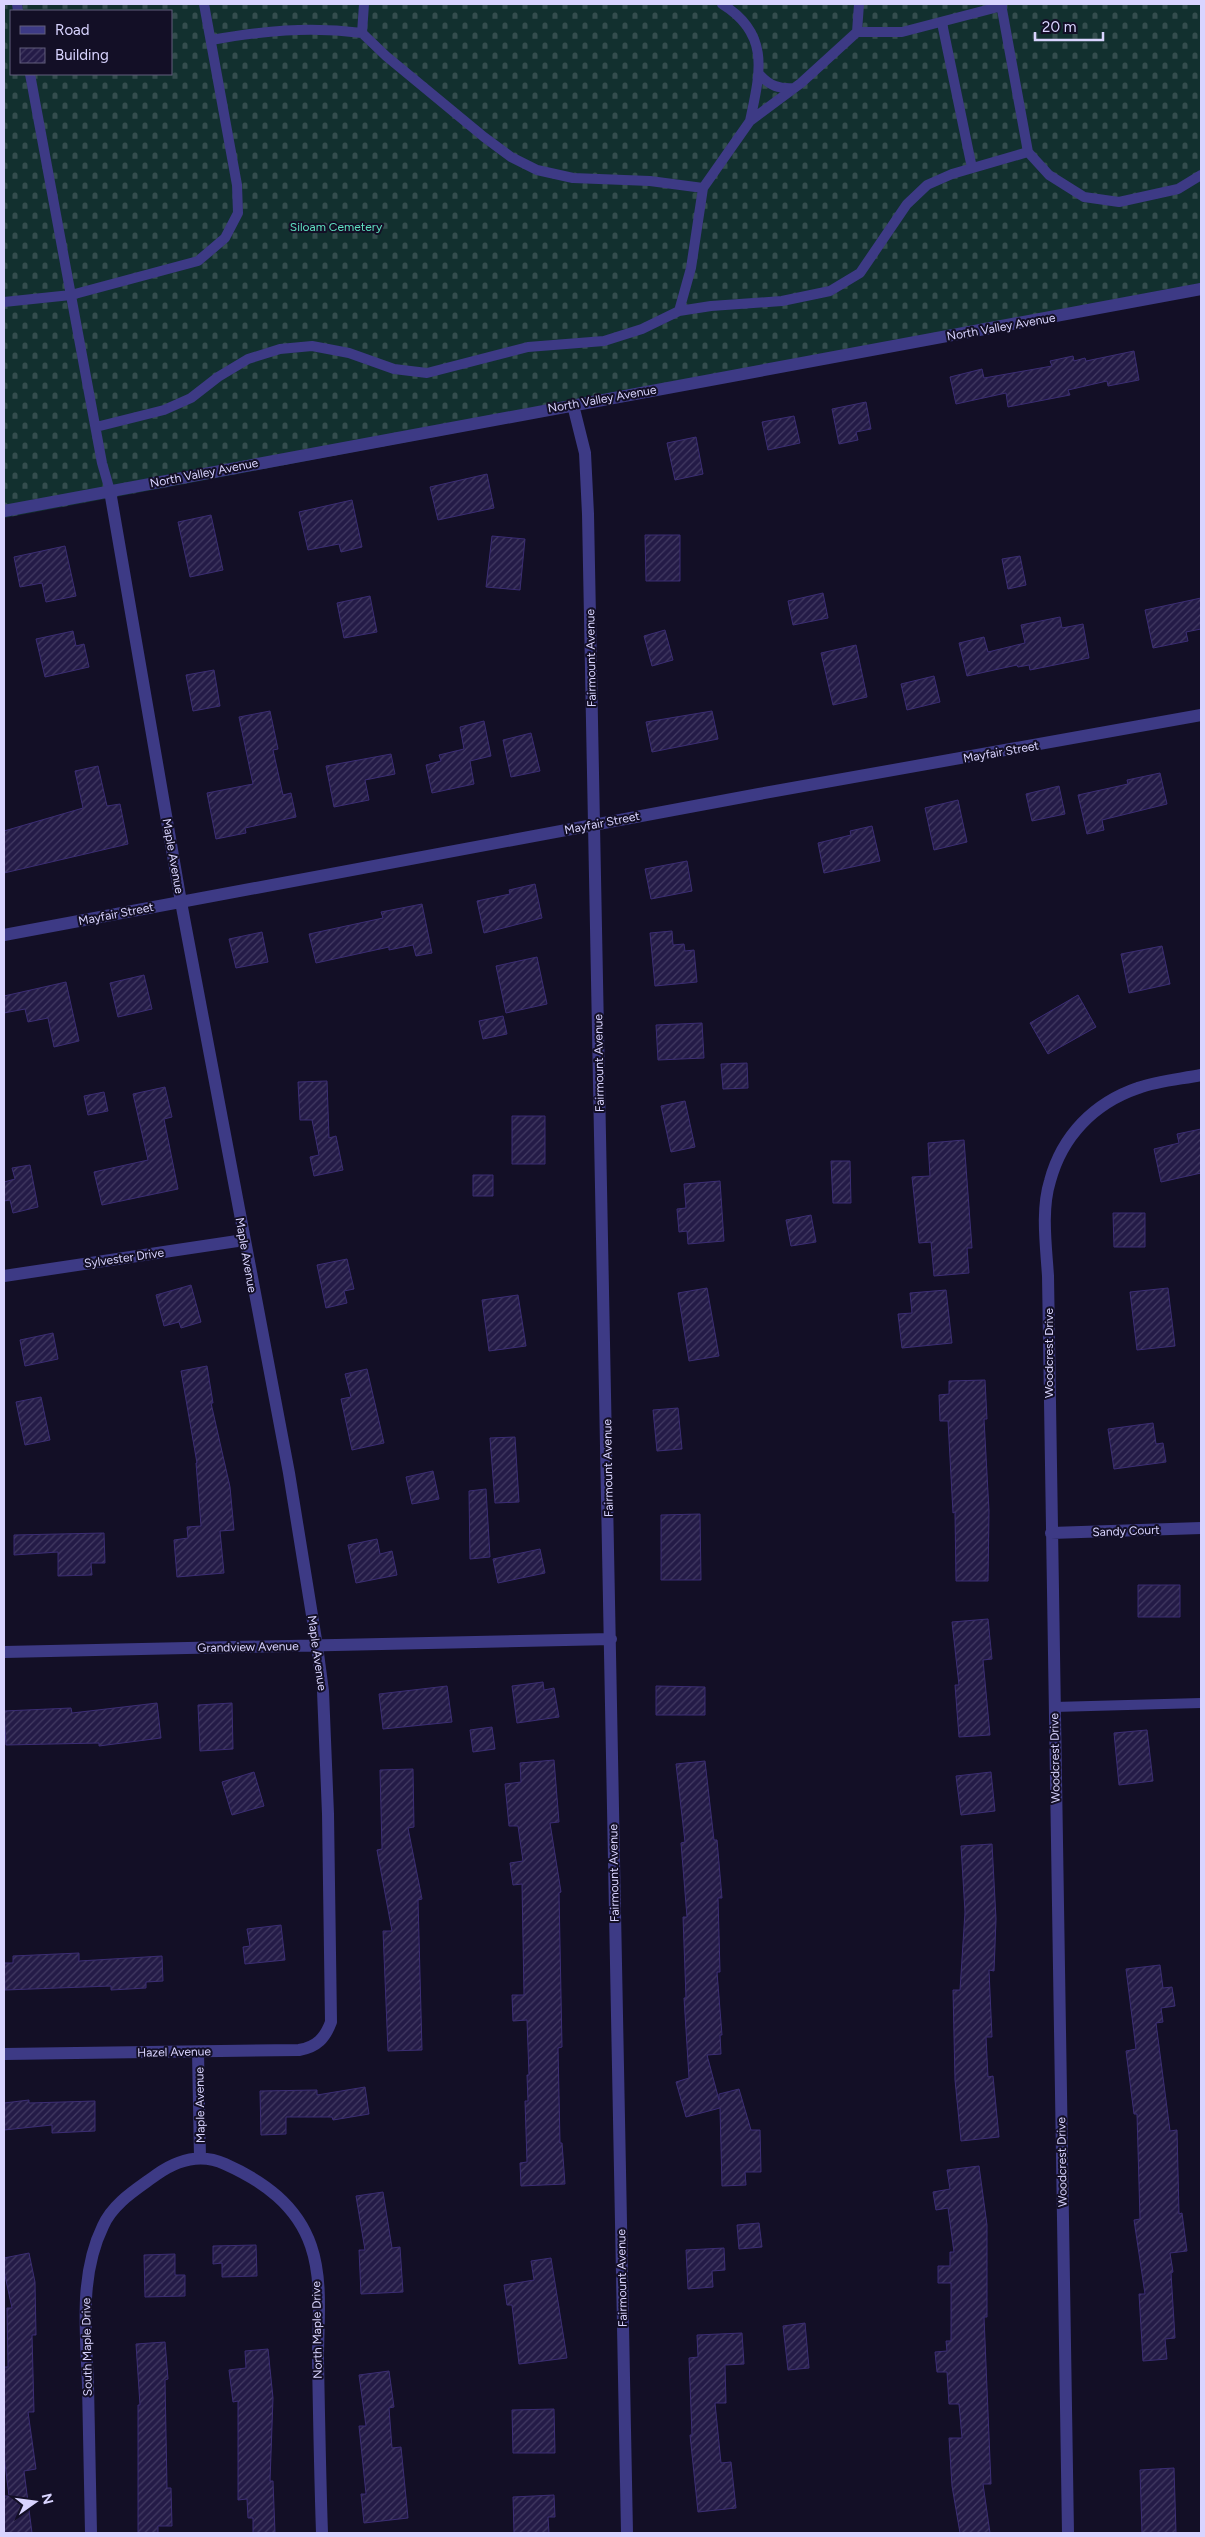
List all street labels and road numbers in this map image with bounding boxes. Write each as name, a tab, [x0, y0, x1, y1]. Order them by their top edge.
street label: North Valley Avenue	[946, 310, 1057, 343]
street label: North Valley Avenue	[547, 382, 658, 415]
street label: North Valley Avenue	[149, 456, 260, 490]
street label: Fairmount Avenue	[583, 608, 599, 707]
street label: Mayfair Street	[962, 738, 1040, 766]
street label: Mayfair Street	[563, 809, 641, 837]
street label: Maple Avenue	[159, 817, 187, 895]
street label: Mayfair Street	[77, 900, 155, 928]
street label: Fairmount Avenue	[591, 1013, 607, 1112]
street label: Maple Avenue	[232, 1216, 260, 1294]
street label: Sylvester Drive	[83, 1245, 165, 1271]
street label: Woodcrest Drive	[1042, 1308, 1056, 1398]
street label: Fairmount Avenue	[600, 1418, 616, 1517]
street label: Sandy Court	[1092, 1523, 1160, 1539]
street label: Maple Avenue	[305, 1614, 329, 1692]
street label: Grandview Avenue	[197, 1639, 299, 1655]
street label: Woodcrest Drive	[1047, 1712, 1063, 1803]
street label: Fairmount Avenue	[606, 1823, 622, 1922]
street label: Hazel Avenue	[137, 2044, 211, 2060]
street label: Maple Avenue	[192, 2066, 208, 2143]
street label: Woodcrest Drive	[1054, 2116, 1070, 2207]
street label: Fairmount Avenue	[614, 2228, 630, 2327]
street label: North Maple Drive	[309, 2281, 325, 2379]
street label: South Maple Drive	[79, 2297, 95, 2396]

